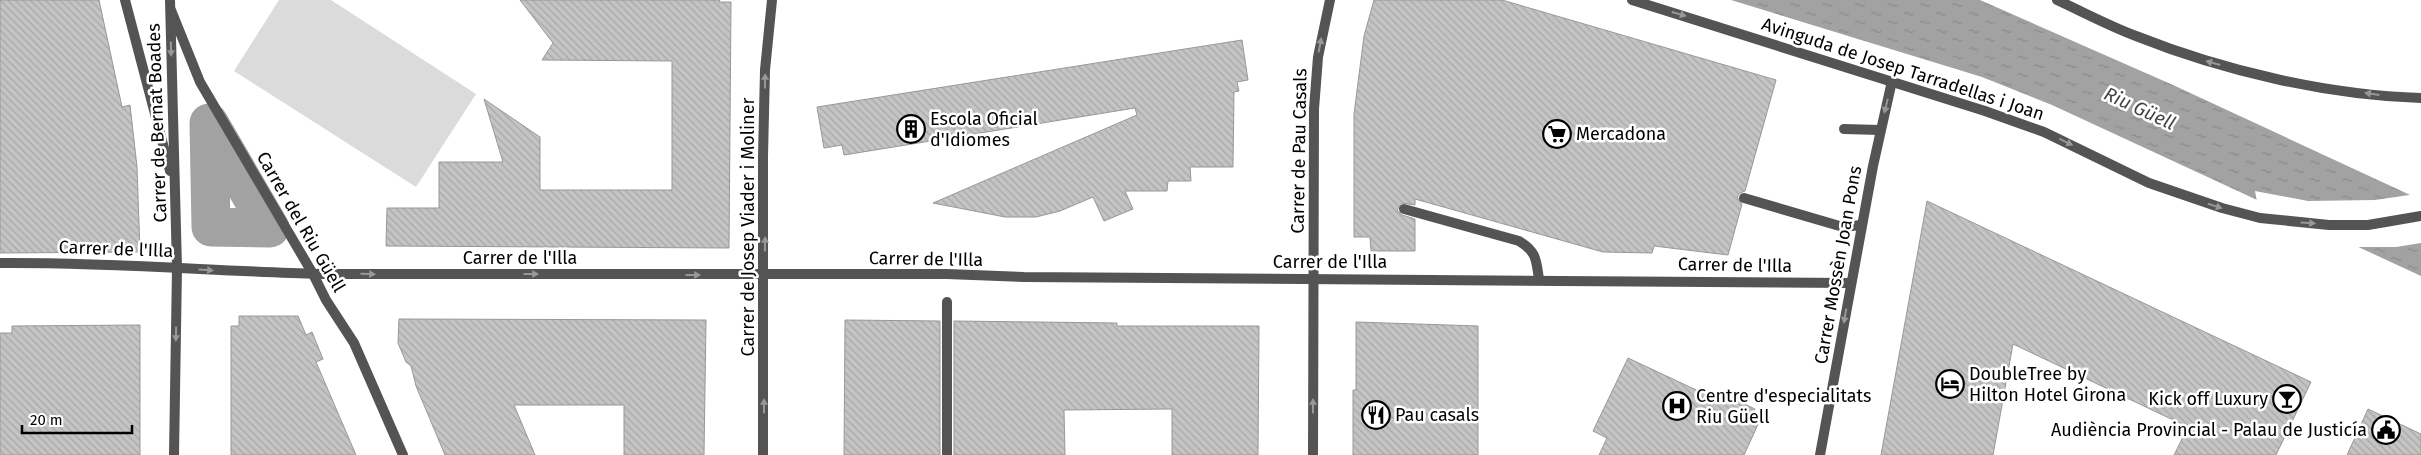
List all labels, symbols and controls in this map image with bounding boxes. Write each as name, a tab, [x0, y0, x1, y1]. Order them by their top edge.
one-way arrow	[1672, 10, 1687, 18]
street label: Avinguda de Josep Tarradellas i Joan	[1759, 13, 2047, 125]
street label: Carrer de Bernat Boades	[143, 23, 171, 223]
one-way arrow	[1316, 37, 1324, 52]
one-way arrow	[167, 41, 175, 57]
one-way arrow	[2206, 58, 2221, 66]
street label: Carrer de Pau Casals	[1287, 68, 1311, 234]
one-way arrow	[761, 73, 769, 89]
water label: Riu Güell	[2100, 82, 2179, 135]
one-way arrow	[2364, 90, 2380, 98]
street label: Carrer de Josep Viader i Moliner	[737, 98, 759, 356]
one-way arrow	[1882, 98, 1890, 113]
place label: Escola Oficial d'Idiomes	[930, 108, 1038, 151]
building icon: Escola Oficial d'Idiomes	[896, 114, 926, 144]
supermarket icon: Mercadona	[1542, 119, 1572, 149]
place label: Mercadona	[1576, 123, 1666, 145]
one-way arrow	[2058, 138, 2073, 147]
street label: Carrer del Riu Güell	[252, 148, 350, 296]
street label: Carrer Mossèn Joan Pons	[1810, 164, 1866, 366]
one-way arrow	[2207, 203, 2222, 210]
one-way arrow	[2300, 220, 2316, 228]
street label: Carrer de l'Illa	[58, 236, 174, 262]
one-way arrow	[761, 236, 769, 252]
street label: Carrer de l'Illa	[463, 247, 577, 269]
street label: Carrer de l'Illa	[869, 247, 983, 271]
street label: Carrer de l'Illa	[1273, 251, 1387, 273]
street label: Carrer de l'Illa	[1678, 253, 1792, 277]
one-way arrow	[198, 266, 214, 274]
one-way arrow	[361, 270, 377, 278]
one-way arrow	[523, 270, 539, 278]
one-way arrow	[686, 271, 702, 279]
one-way arrow	[1841, 308, 1849, 324]
one-way arrow	[172, 326, 180, 342]
place label: DoubleTree by Hilton Hotel Girona	[1969, 363, 2126, 406]
hotel icon: DoubleTree by Hilton Hotel Girona	[1935, 369, 1965, 399]
bar icon: Kick off Luxury	[2272, 384, 2302, 414]
place label: Centre d'especialitats Riu Güell	[1696, 385, 1872, 428]
place label: Kick off Luxury	[2148, 388, 2268, 410]
hospital icon: Centre d'especialitats Riu Güell	[1662, 391, 1692, 421]
one-way arrow	[760, 398, 768, 414]
one-way arrow	[1309, 398, 1317, 414]
restaurant icon: Pau casals	[1361, 400, 1391, 430]
scale bar	[22, 402, 132, 434]
place label: Pau casals	[1395, 404, 1479, 426]
text: 20 m	[30, 411, 63, 429]
public building icon: Audiència Provincial - Palau de Justicía	[2371, 415, 2401, 445]
place label: Audiència Provincial - Palau de Justicía	[2051, 419, 2367, 441]

